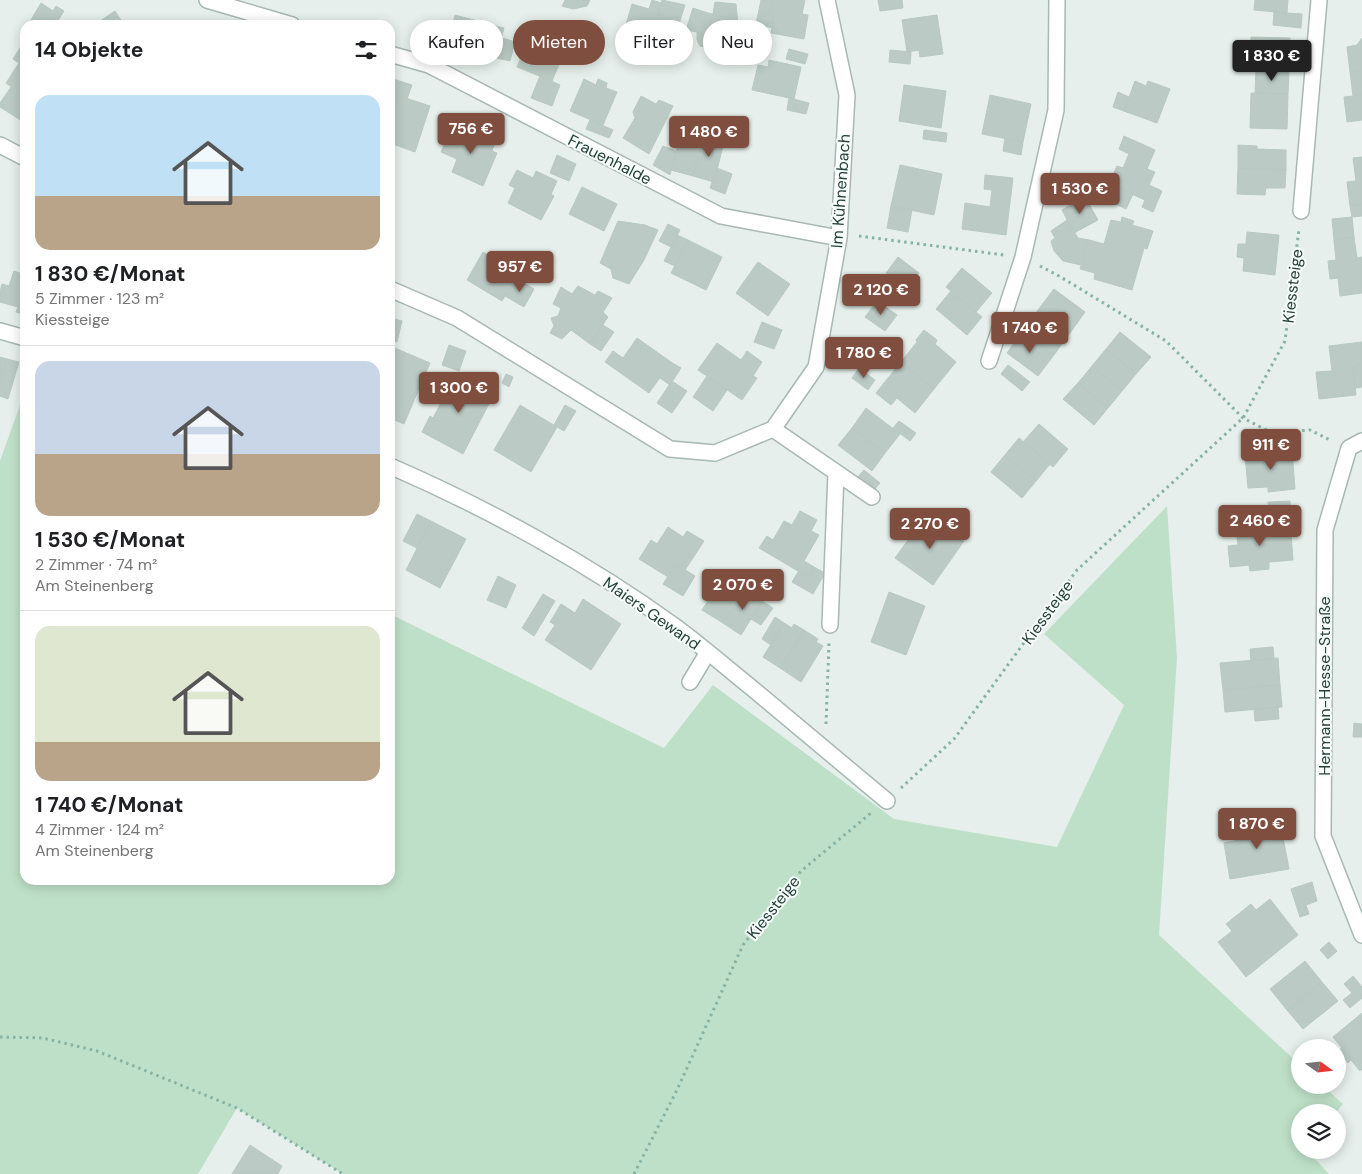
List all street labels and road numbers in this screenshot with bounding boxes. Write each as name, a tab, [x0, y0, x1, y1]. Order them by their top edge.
street label: Frauenhalde	[564, 129, 655, 190]
street label: Im Kühnenbach	[826, 133, 855, 249]
street label: Kiessteige	[1278, 248, 1307, 324]
street label: Maiers Gewand	[599, 572, 704, 655]
street label: Kiessteige	[1017, 576, 1078, 649]
street label: Hermann-Hesse-Straße	[1314, 596, 1335, 776]
street label: Kiessteige	[742, 871, 805, 943]

